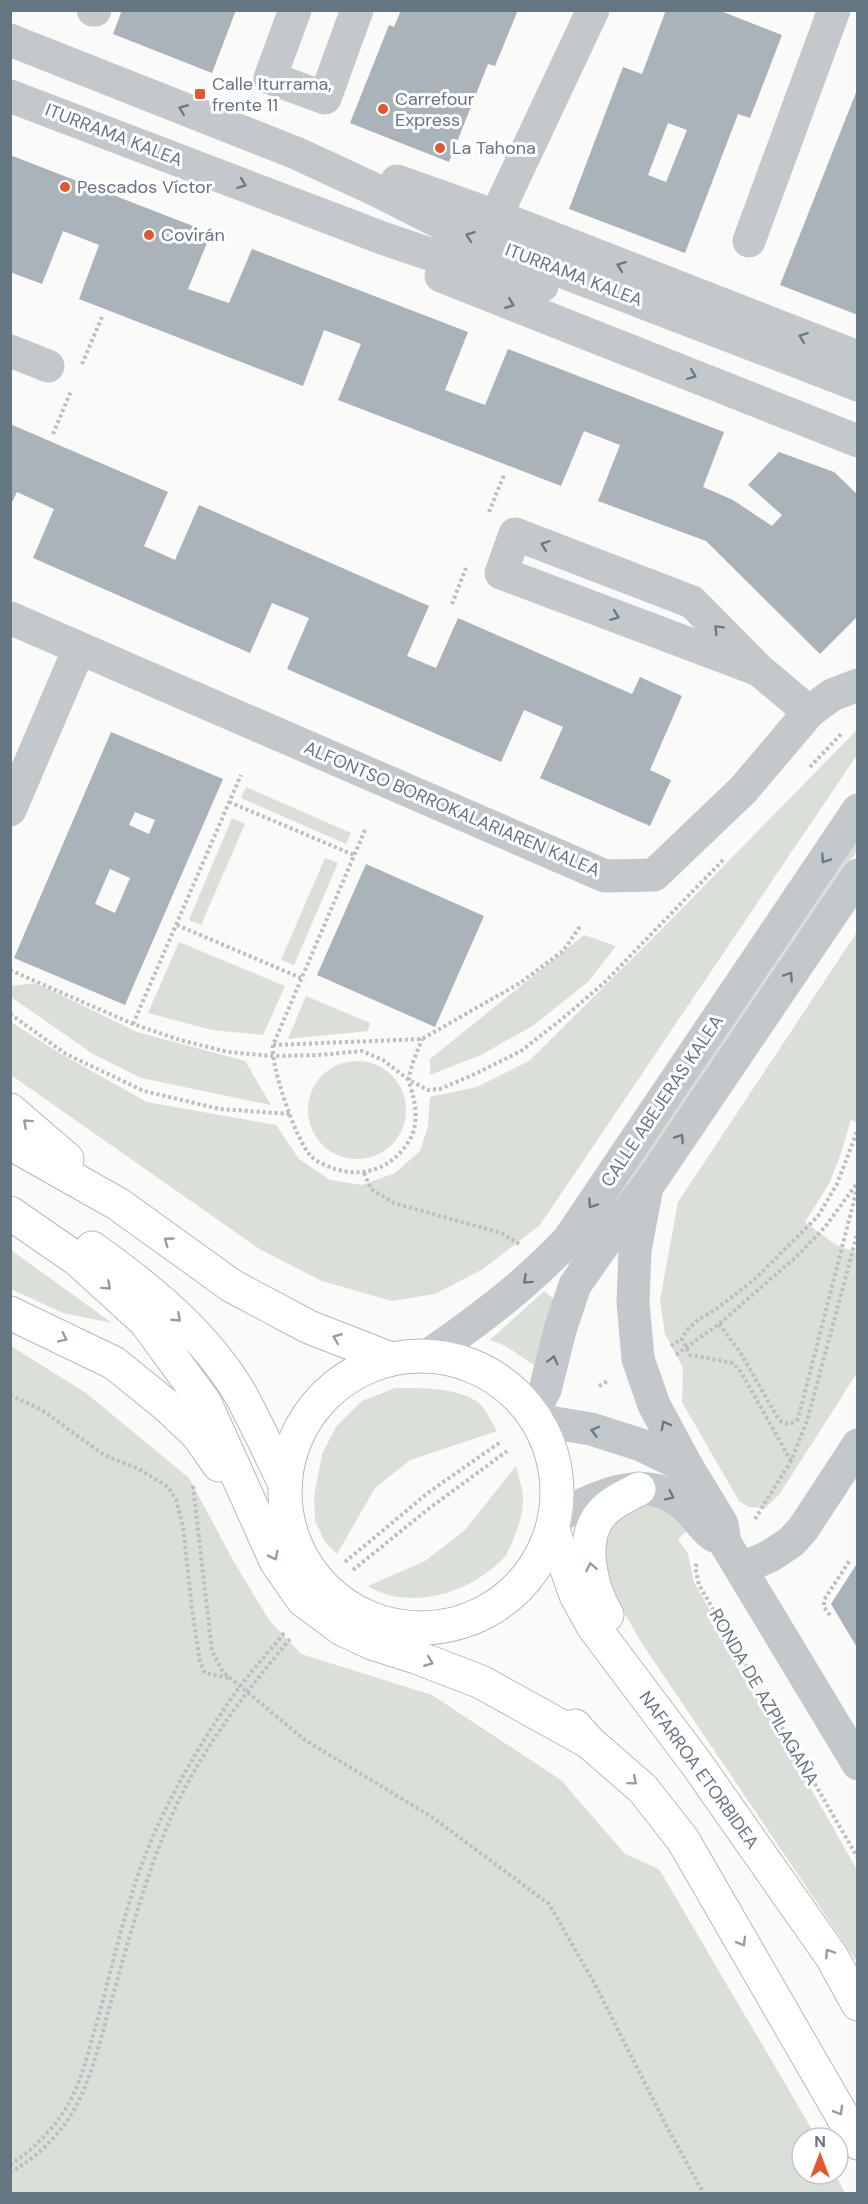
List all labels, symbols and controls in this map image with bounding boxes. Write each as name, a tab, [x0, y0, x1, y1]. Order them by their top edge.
place label: Calle Iturrama, frente 11	[212, 72, 332, 117]
marker: Calle Iturrama, frente 11	[193, 87, 207, 101]
place label: Carrefour Express	[395, 87, 475, 132]
street label: ITURRAMA KALEA	[42, 98, 186, 172]
marker: Carrefour Express	[376, 102, 390, 116]
one-way arrow	[178, 103, 189, 116]
place label: La Tahona	[452, 136, 536, 160]
marker: La Tahona	[433, 141, 447, 155]
place label: Pescados Víctor	[77, 175, 213, 199]
one-way arrow	[236, 176, 247, 189]
marker: Pescados Víctor	[58, 180, 72, 194]
place label: Covirán	[161, 223, 225, 247]
marker: Covirán	[142, 228, 156, 242]
one-way arrow	[465, 231, 476, 243]
street label: ITURRAMA KALEA	[502, 238, 646, 312]
one-way arrow	[616, 260, 627, 273]
one-way arrow	[504, 297, 515, 309]
one-way arrow	[798, 332, 809, 344]
one-way arrow	[686, 368, 697, 380]
one-way arrow	[540, 540, 550, 553]
one-way arrow	[609, 609, 620, 621]
one-way arrow	[714, 625, 725, 635]
street label: ALFONTSO BORROKALARIAREN KALEA	[300, 736, 604, 882]
one-way arrow	[821, 852, 832, 863]
one-way arrow	[782, 972, 793, 983]
street label: CALLE ABEJERAS KALEA	[595, 1010, 729, 1192]
one-way arrow	[24, 1119, 34, 1130]
one-way arrow	[673, 1134, 684, 1145]
one-way arrow	[588, 1198, 600, 1208]
one-way arrow	[164, 1237, 175, 1248]
one-way arrow	[524, 1273, 534, 1284]
one-way arrow	[100, 1279, 111, 1290]
one-way arrow	[170, 1311, 180, 1322]
one-way arrow	[57, 1331, 68, 1342]
one-way arrow	[332, 1333, 343, 1345]
one-way arrow	[545, 1355, 558, 1365]
one-way arrow	[661, 1421, 672, 1432]
one-way arrow	[590, 1426, 601, 1438]
one-way arrow	[664, 1489, 675, 1501]
one-way arrow	[267, 1549, 279, 1560]
one-way arrow	[585, 1563, 598, 1573]
street label: RONDA DE AZPILAGAÑA	[704, 1605, 824, 1789]
one-way arrow	[423, 1655, 434, 1667]
street label: NAFARROA ETORBIDEA	[634, 1686, 764, 1854]
one-way arrow	[626, 1774, 637, 1785]
one-way arrow	[734, 1936, 746, 1946]
one-way arrow	[825, 1948, 836, 1959]
one-way arrow	[832, 2105, 843, 2115]
north arrow	[790, 2126, 850, 2186]
text: N	[814, 2131, 826, 2152]

